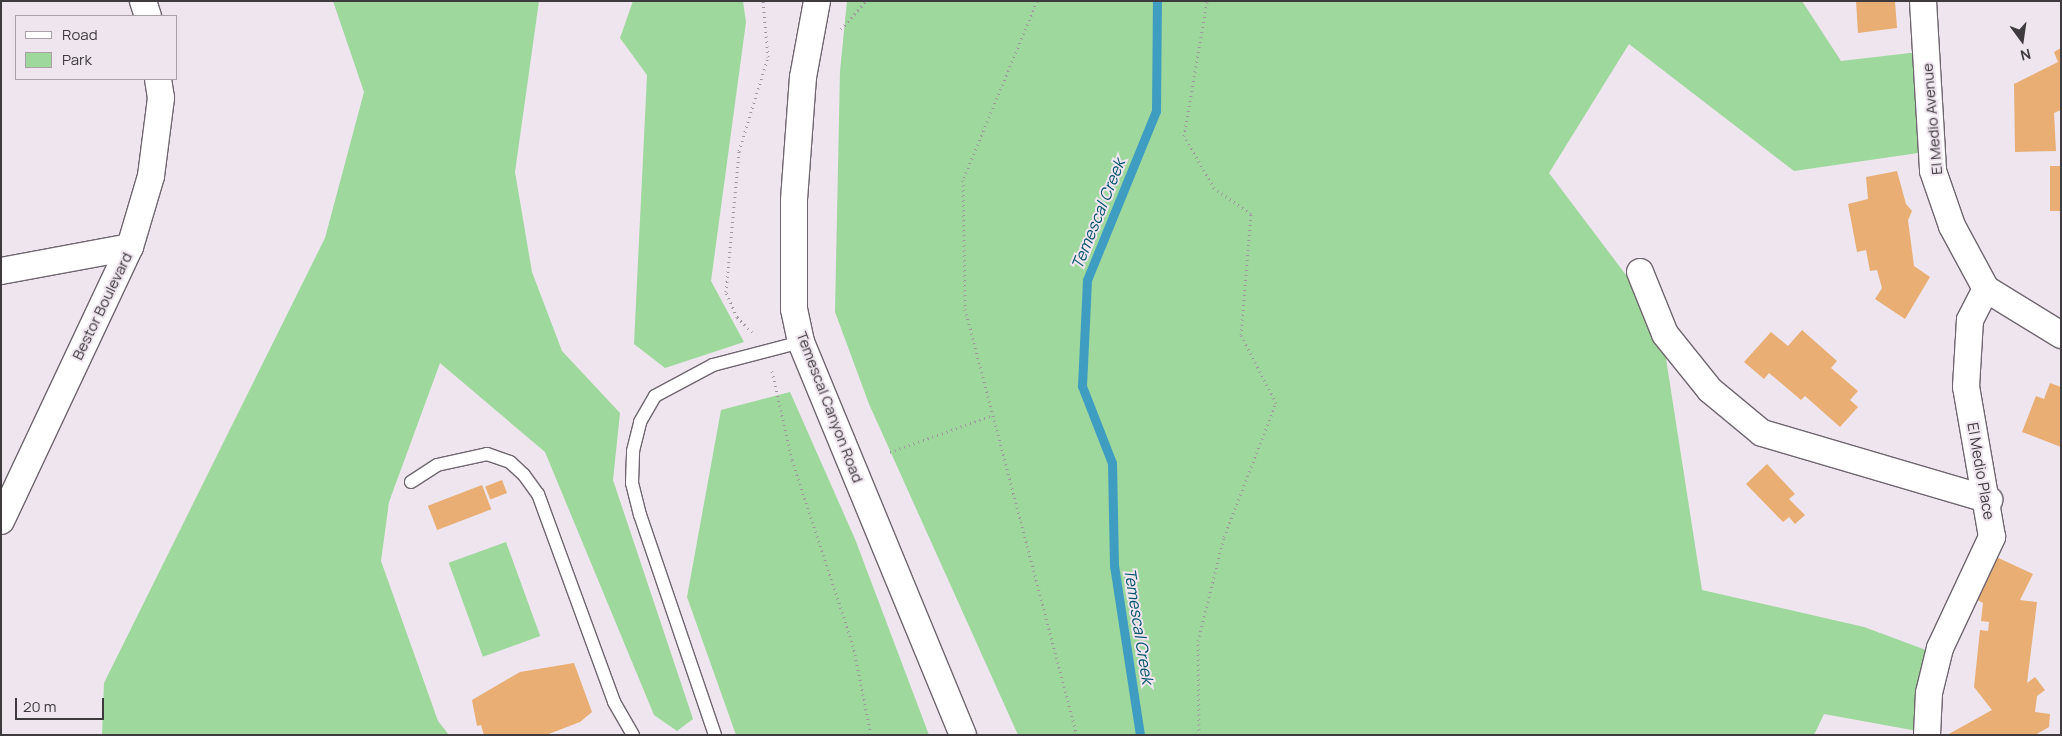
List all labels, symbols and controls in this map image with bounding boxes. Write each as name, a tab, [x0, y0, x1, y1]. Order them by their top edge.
legend	[15, 15, 178, 80]
north arrow	[1997, 15, 2047, 65]
text: Road	[62, 24, 98, 45]
text: N	[2019, 45, 2033, 65]
text: Park	[62, 49, 92, 70]
street label: El Medio Avenue	[1918, 62, 1946, 176]
water label: Temescal Creek	[1067, 156, 1129, 272]
street label: Bestor Boulevard	[68, 249, 136, 363]
street label: Temescal Canyon Road	[793, 329, 867, 485]
street label: El Medio Place	[1964, 421, 1998, 521]
water label: Temescal Creek	[1120, 567, 1158, 685]
scale bar	[18, 688, 106, 720]
text: 20 m	[23, 696, 56, 717]

